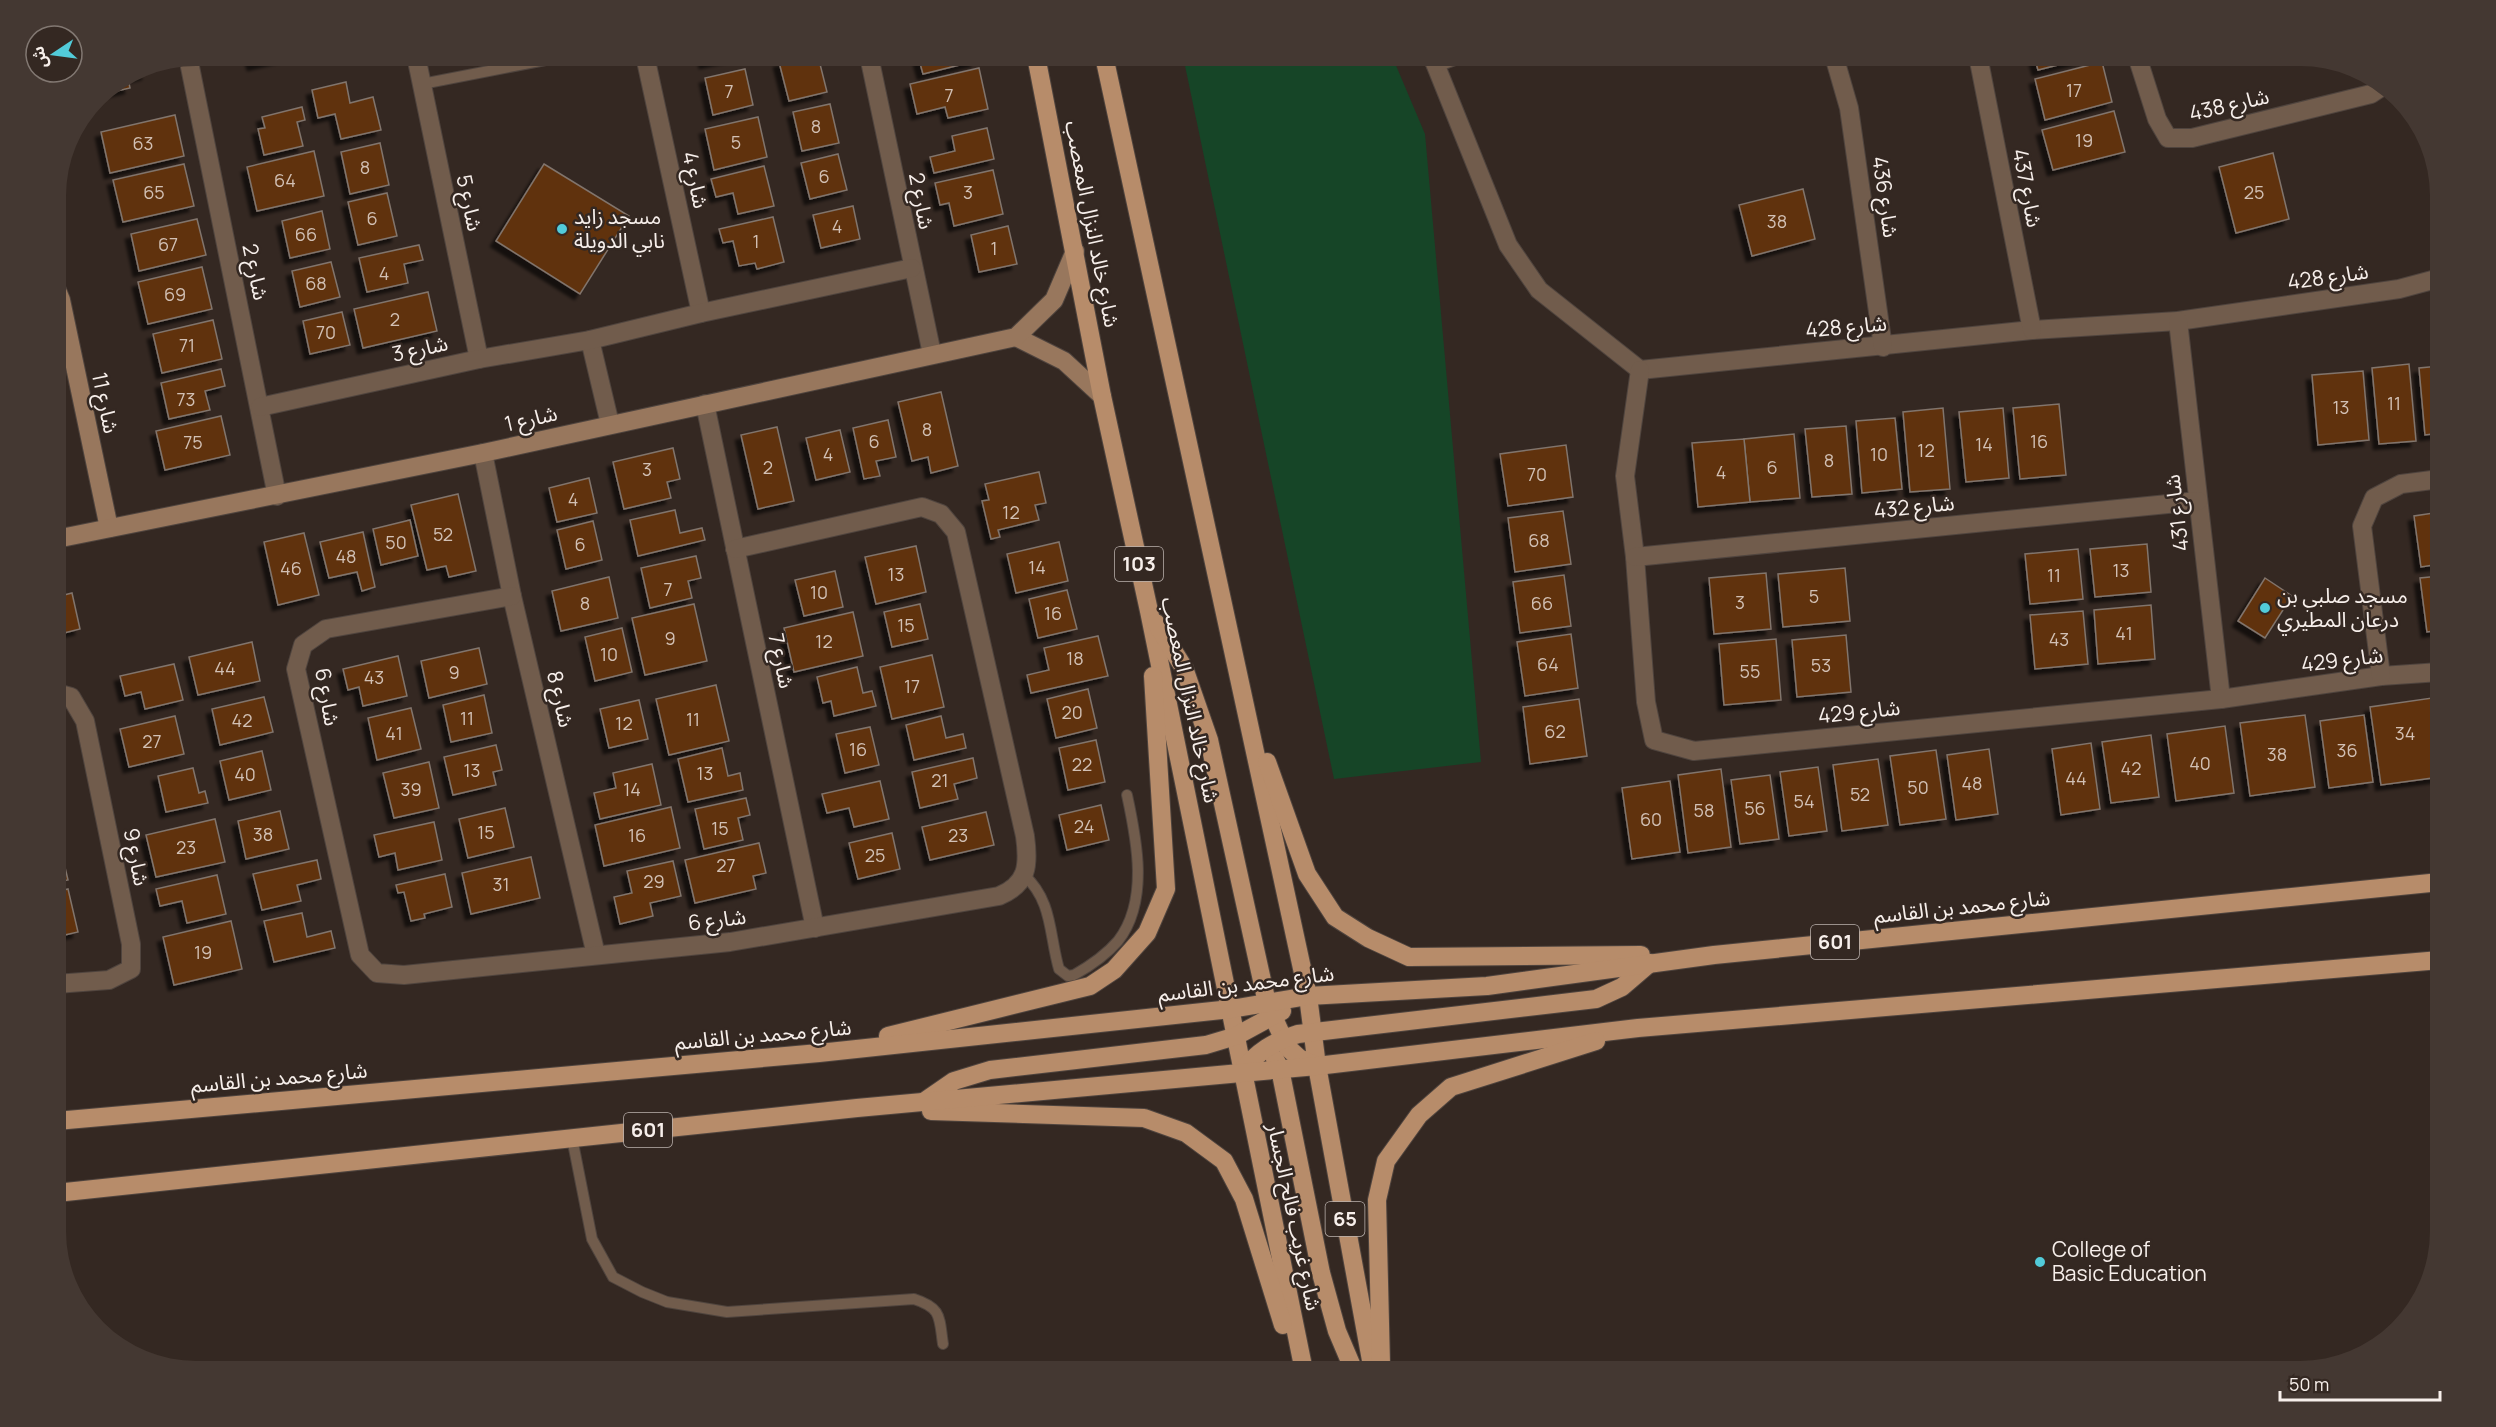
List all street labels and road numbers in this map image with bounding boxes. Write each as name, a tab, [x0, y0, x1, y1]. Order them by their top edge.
street label: شارع 438	[2186, 81, 2272, 129]
street label: شارع خالد النزال المعصب	[1057, 118, 1127, 330]
street label: شارع 437	[2005, 146, 2049, 230]
street label: شارع 4	[674, 149, 716, 211]
street label: شارع 436	[1864, 154, 1906, 240]
street label: شارع 2	[901, 170, 941, 232]
street label: شارع 5	[448, 172, 490, 234]
street label: شارع 2	[234, 241, 276, 303]
street label: شارع 428	[2285, 256, 2371, 298]
street label: شارع 428	[1804, 308, 1888, 346]
street label: شارع 3	[389, 328, 451, 370]
street label: شارع 11	[84, 370, 126, 436]
street label: شارع 1	[502, 398, 560, 440]
street label: شارع 431	[2157, 473, 2197, 553]
street label: شارع 432	[1872, 488, 1956, 526]
road number: 103	[1115, 547, 1163, 581]
street label: شارع خالد النزال المعصب	[1153, 594, 1227, 806]
street label: شارع 7	[761, 631, 801, 691]
street label: شارع 429	[2299, 640, 2385, 680]
street label: شارع 6	[307, 666, 347, 728]
street label: شارع 8	[539, 668, 581, 730]
street label: شارع 429	[1816, 693, 1902, 731]
street label: شارع 9	[116, 826, 156, 888]
street label: شارع محمد بن القاسم	[1872, 883, 2052, 931]
street label: شارع 6	[686, 902, 748, 938]
road number: 601	[1811, 925, 1859, 959]
street label: شارع محمد بن القاسم	[1156, 958, 1336, 1010]
street label: شارع محمد بن القاسم	[673, 1012, 853, 1058]
street label: شارع محمد بن القاسم	[189, 1055, 369, 1101]
road number: 601	[624, 1113, 672, 1147]
street label: شارع غريب فالح الجسار	[1259, 1119, 1329, 1314]
road number: 65	[1326, 1202, 1364, 1236]

